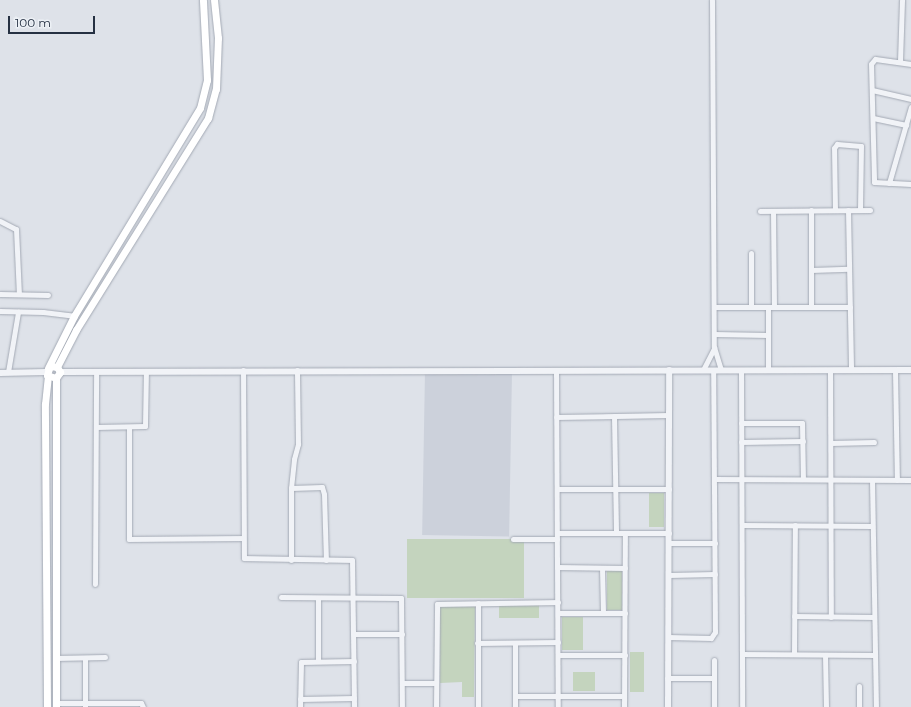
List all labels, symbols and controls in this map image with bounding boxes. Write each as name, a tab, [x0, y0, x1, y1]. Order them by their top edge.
scale bar	[10, 8, 97, 34]
text: 100 m	[15, 15, 51, 30]

